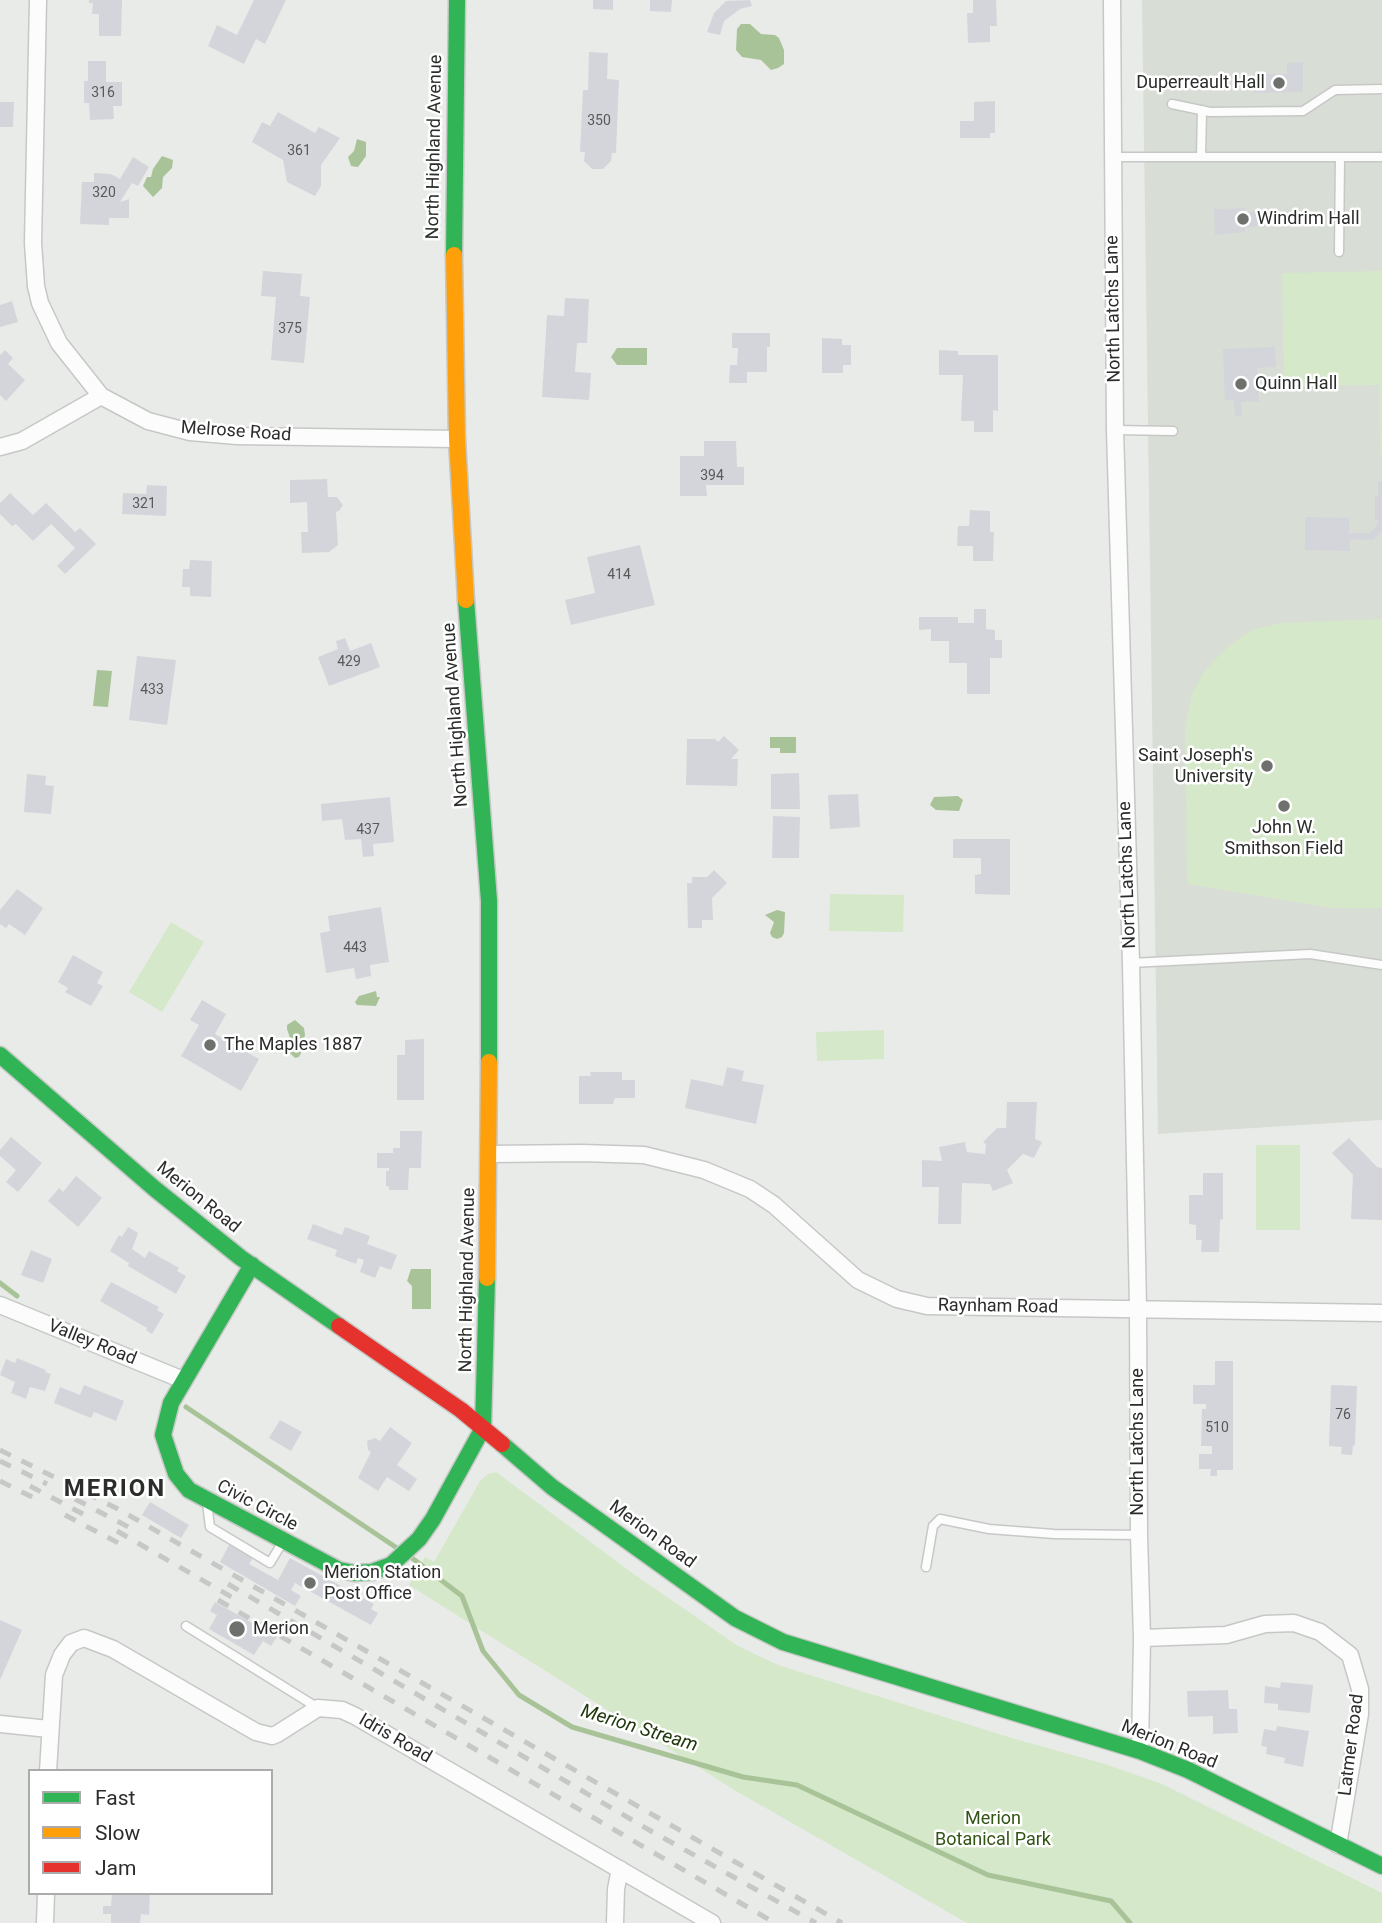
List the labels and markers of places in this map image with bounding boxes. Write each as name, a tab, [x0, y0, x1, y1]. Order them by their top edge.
place label: Duperreault Hall	[1136, 72, 1265, 94]
marker: Duperreault Hall	[1271, 75, 1287, 91]
place label: Windrim Hall	[1257, 208, 1360, 230]
marker: Windrim Hall	[1235, 211, 1251, 227]
place label: Quinn Hall	[1255, 373, 1337, 395]
marker: Quinn Hall	[1233, 376, 1249, 392]
place label: Saint Joseph's University	[1138, 745, 1253, 788]
marker: Saint Joseph's University	[1259, 758, 1275, 774]
marker: John W. Smithson Field	[1276, 798, 1292, 814]
place label: John W. Smithson Field	[1224, 817, 1344, 860]
place label: The Maples 1887	[224, 1034, 362, 1056]
marker: The Maples 1887	[202, 1037, 218, 1053]
place label: Merion Station Post Office	[324, 1562, 441, 1604]
marker: Merion Station Post Office	[302, 1575, 318, 1591]
place label: Merion	[253, 1618, 309, 1640]
marker: Merion	[227, 1619, 247, 1639]

